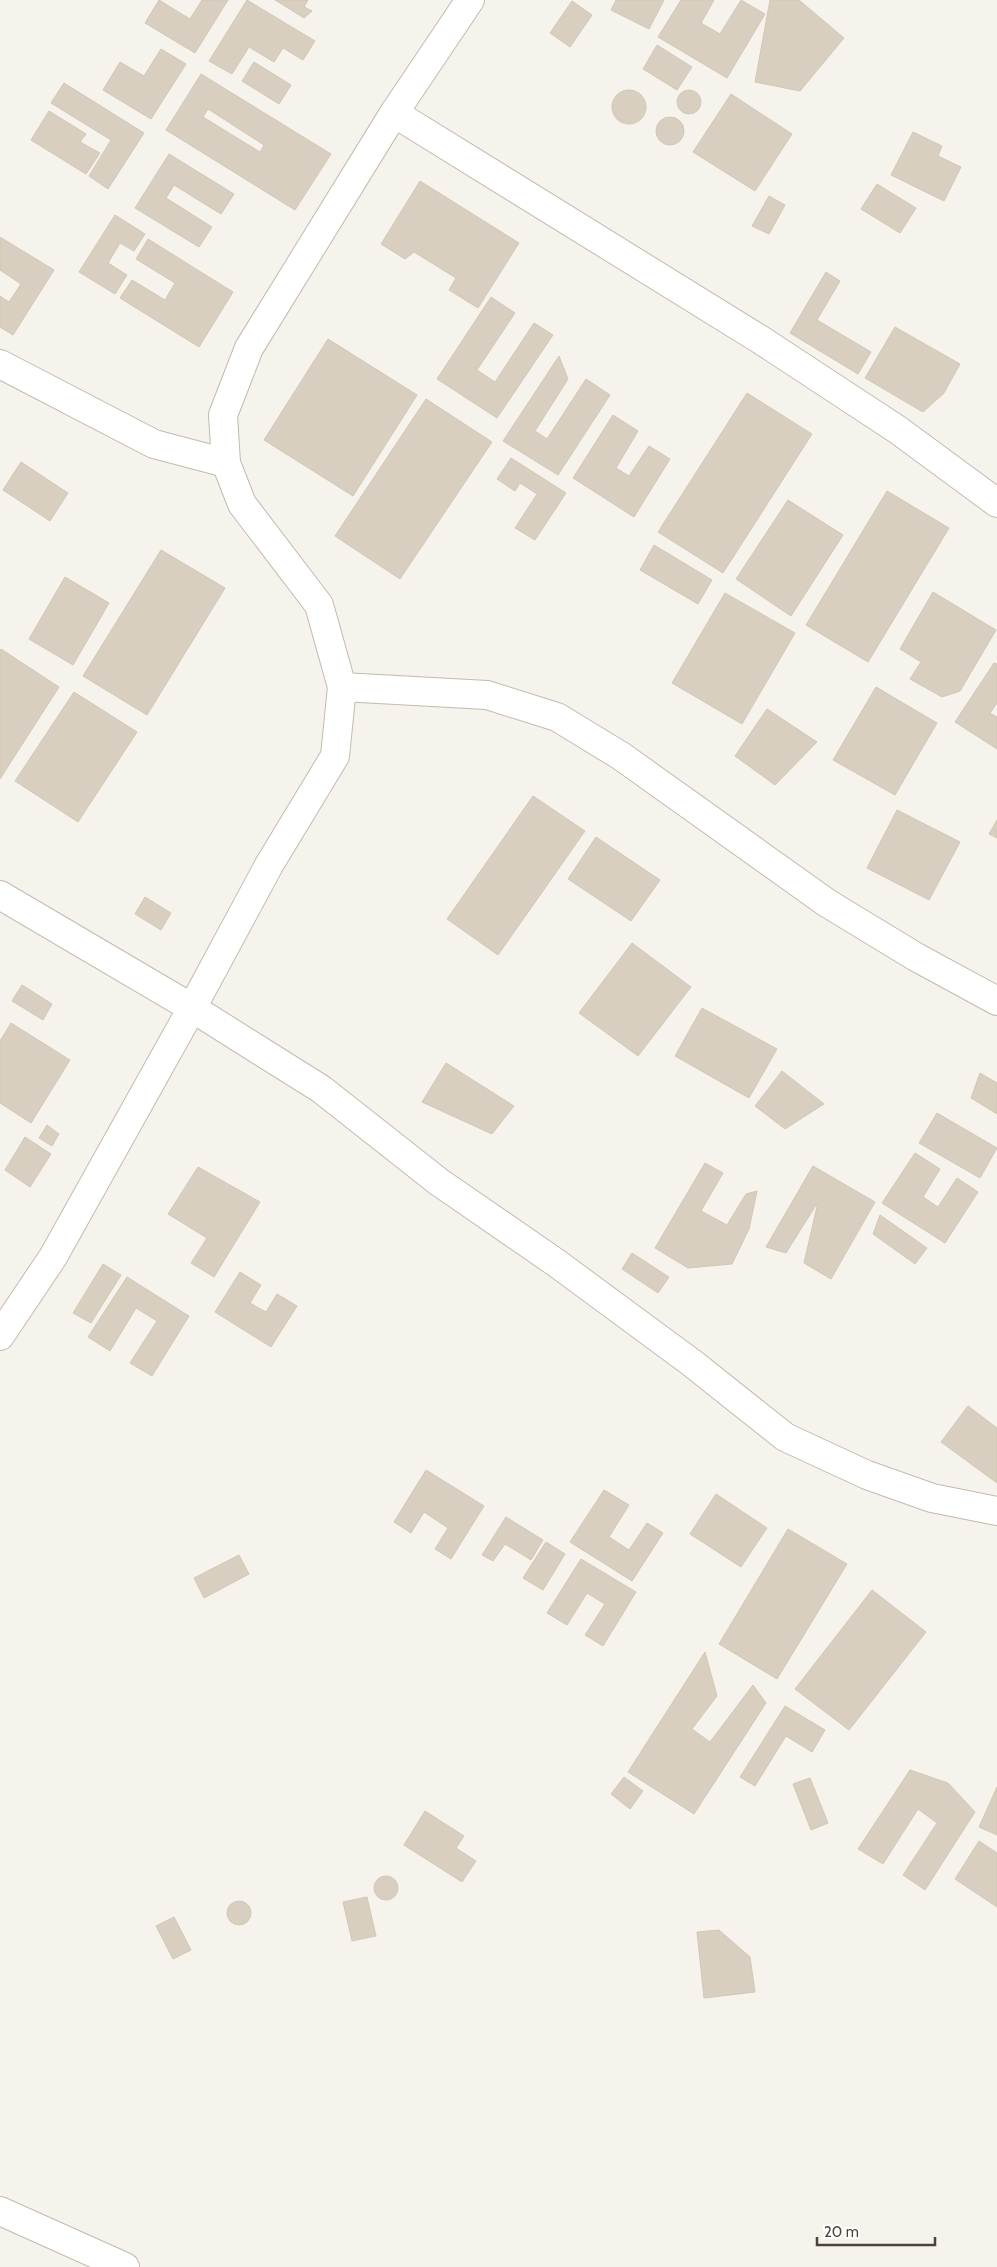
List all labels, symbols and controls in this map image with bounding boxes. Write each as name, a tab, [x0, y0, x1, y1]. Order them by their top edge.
scale bar	[817, 2214, 934, 2246]
text: 20 m	[824, 2223, 859, 2241]

